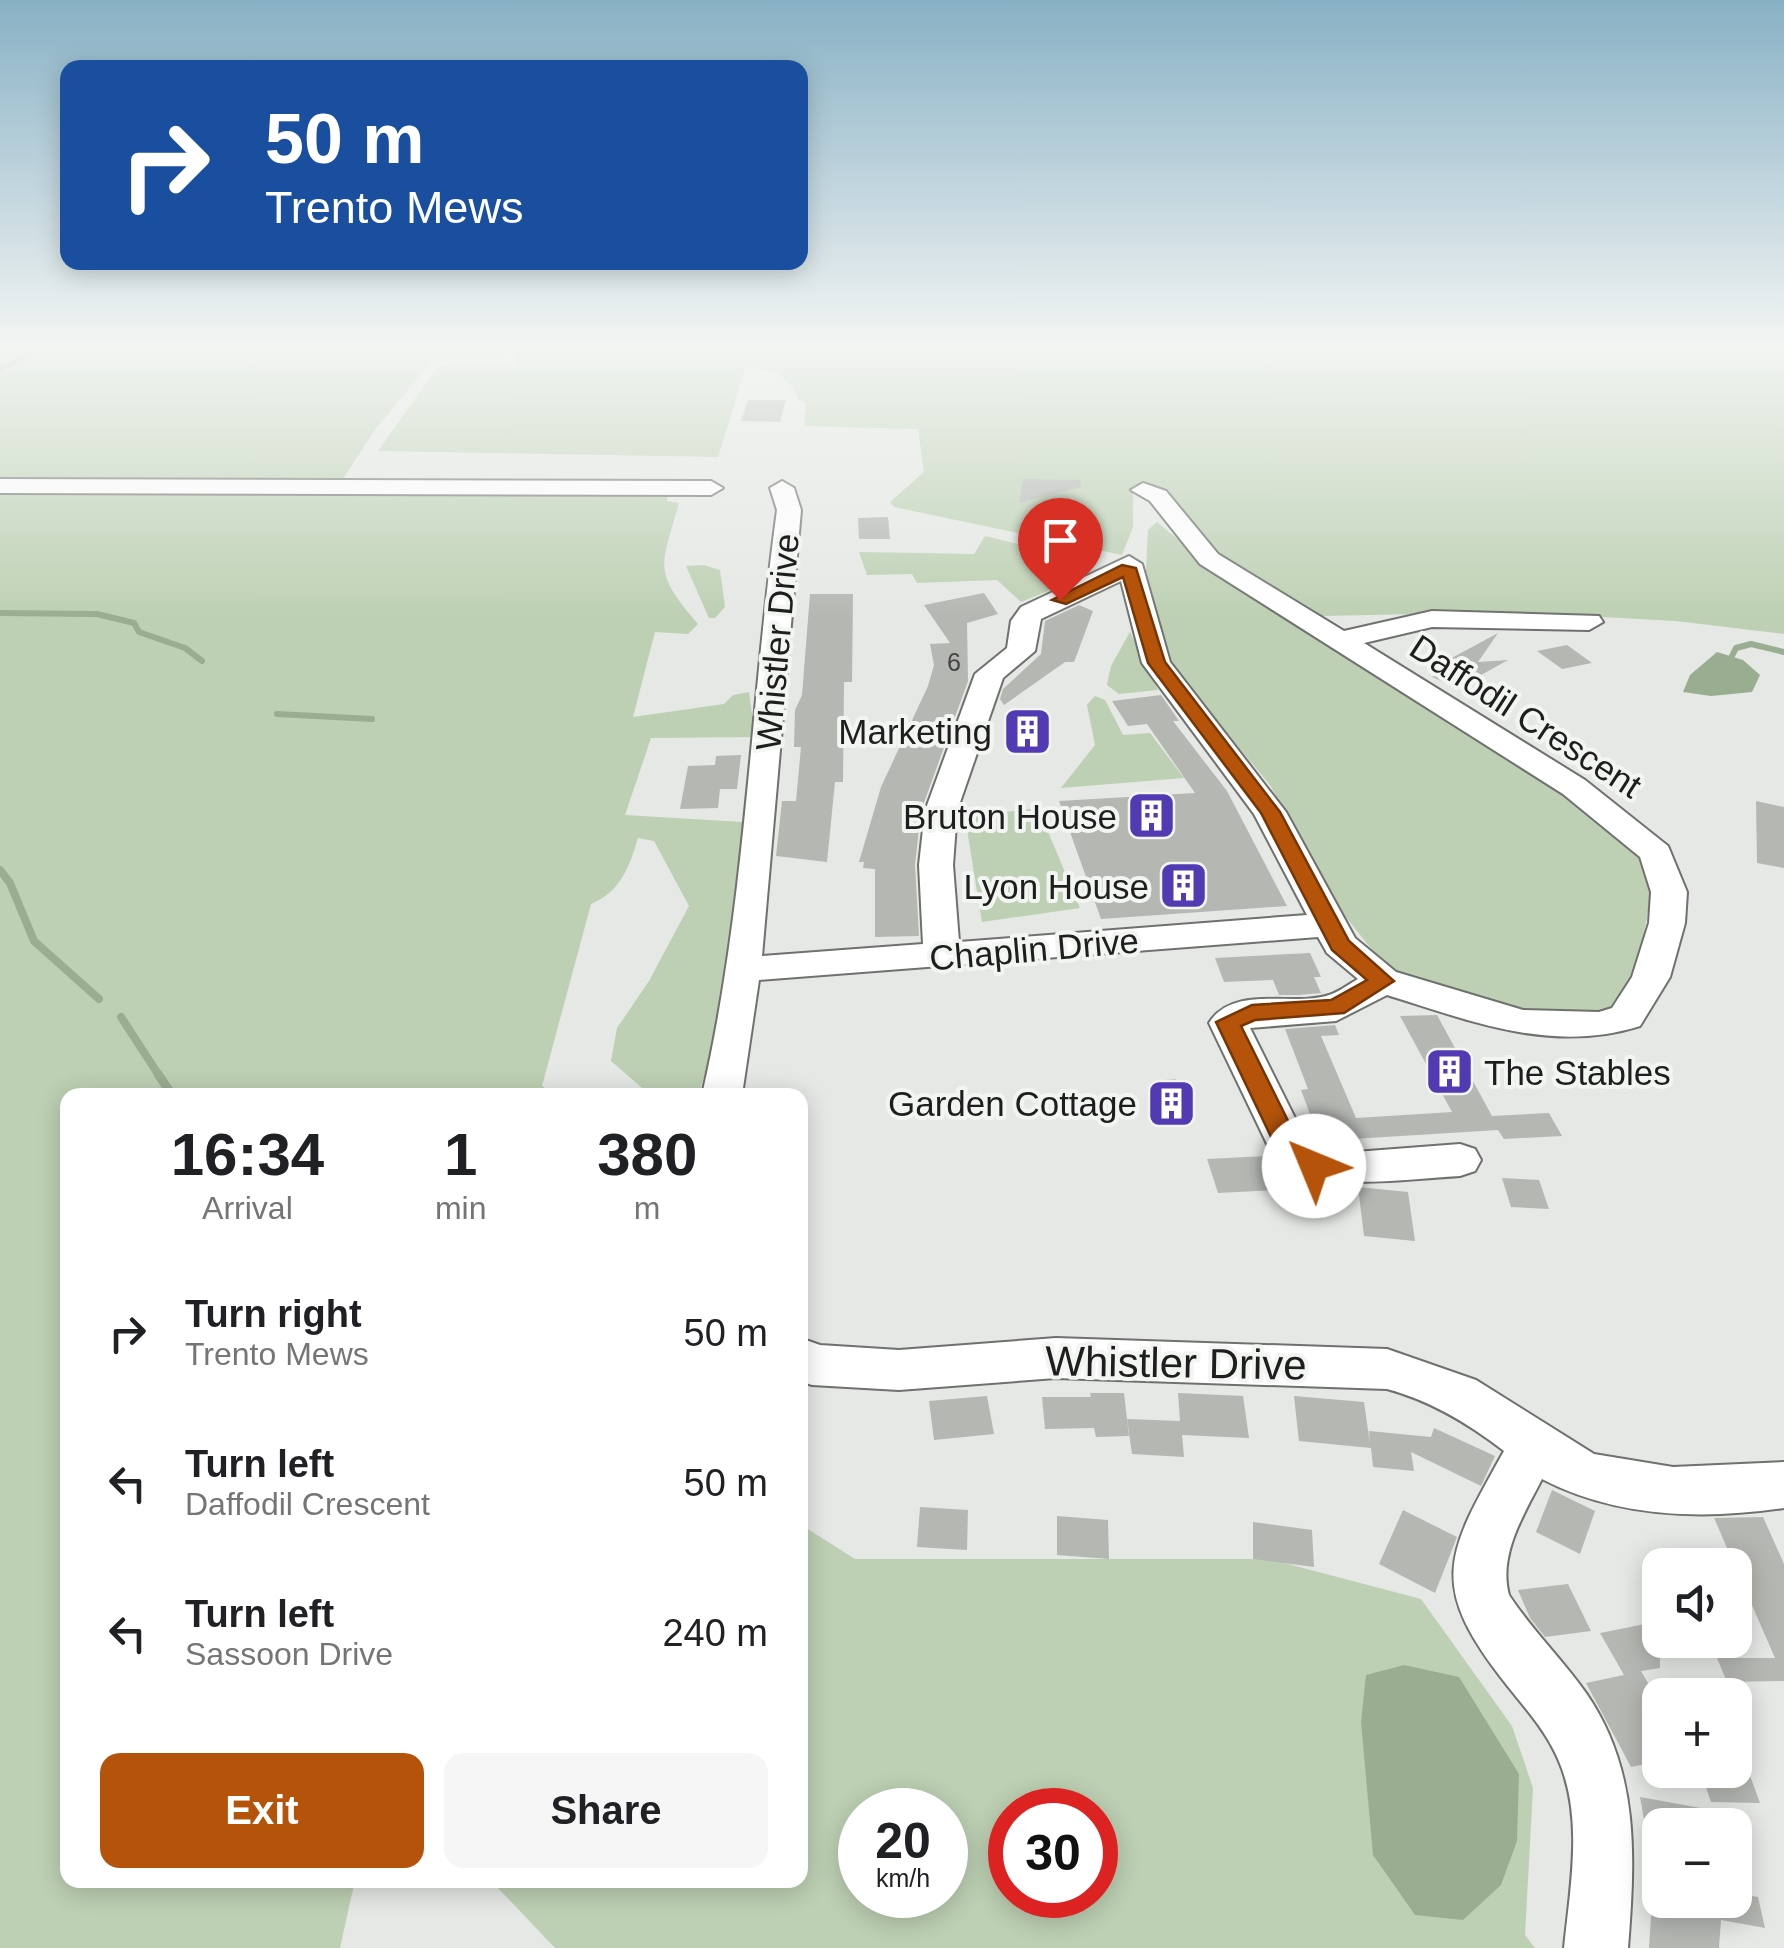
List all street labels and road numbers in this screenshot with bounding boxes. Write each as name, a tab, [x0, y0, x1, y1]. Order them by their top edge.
street label: Whistler Drive	[748, 532, 806, 752]
street label: Daffodil Crescent	[1403, 627, 1649, 805]
street label: Chaplin Drive	[928, 920, 1140, 978]
street label: Whistler Drive	[1045, 1337, 1307, 1389]

